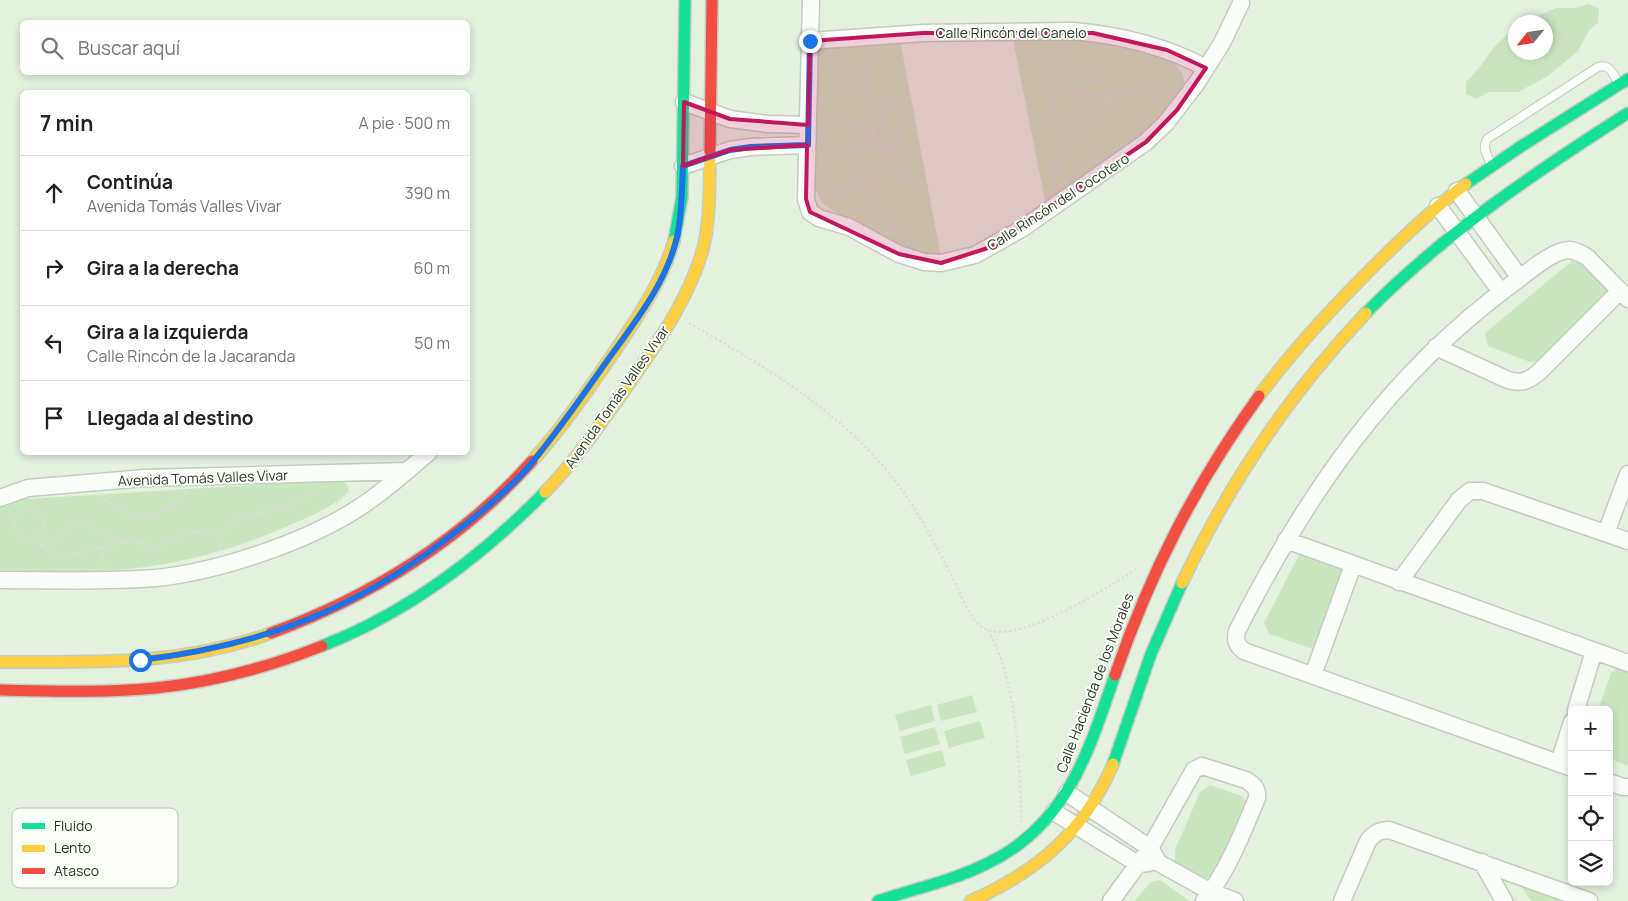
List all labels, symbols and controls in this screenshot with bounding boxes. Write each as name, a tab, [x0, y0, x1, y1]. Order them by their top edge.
north arrow	[1508, 15, 1553, 60]
search box	[20, 20, 470, 75]
street label: Calle Rincón del Canelo	[936, 23, 1086, 42]
route end	[799, 30, 822, 53]
icon: search	[38, 34, 66, 62]
text: Buscar aquí	[78, 35, 180, 61]
text: 7 min	[40, 109, 93, 137]
text: A pie · 500 m	[359, 112, 450, 134]
street label: Calle Rincón del Cocotero	[983, 148, 1133, 255]
text: Continúa	[87, 169, 173, 195]
icon: ahead	[40, 179, 68, 207]
text: 390 m	[405, 182, 450, 204]
text: Avenida Tomás Valles Vivar	[87, 195, 282, 217]
icon: right	[40, 254, 68, 282]
text: Gira a la derecha	[87, 255, 239, 281]
text: 60 m	[414, 257, 450, 279]
text: Gira a la izquierda	[87, 319, 248, 345]
street label: Avenida Tomás Valles Vivar	[560, 322, 673, 472]
icon: left	[40, 329, 68, 357]
text: 50 m	[414, 332, 450, 354]
text: Calle Rincón de la Jacaranda	[87, 345, 295, 367]
icon: arrive	[40, 404, 68, 432]
text: Llegada al destino	[87, 405, 254, 431]
street label: Avenida Tomás Valles Vivar	[118, 465, 288, 490]
street label: Calle Hacienda de los Morales	[1051, 590, 1138, 775]
route start	[129, 649, 152, 672]
map controls	[1568, 706, 1613, 886]
button: +	[1568, 706, 1613, 751]
button: −	[1568, 751, 1613, 796]
button: locate	[1568, 796, 1613, 841]
legend	[12, 808, 178, 888]
text: Fluido	[54, 816, 92, 835]
text: Lento	[54, 838, 91, 857]
button: layers	[1568, 841, 1613, 886]
text: Atasco	[54, 861, 99, 880]

